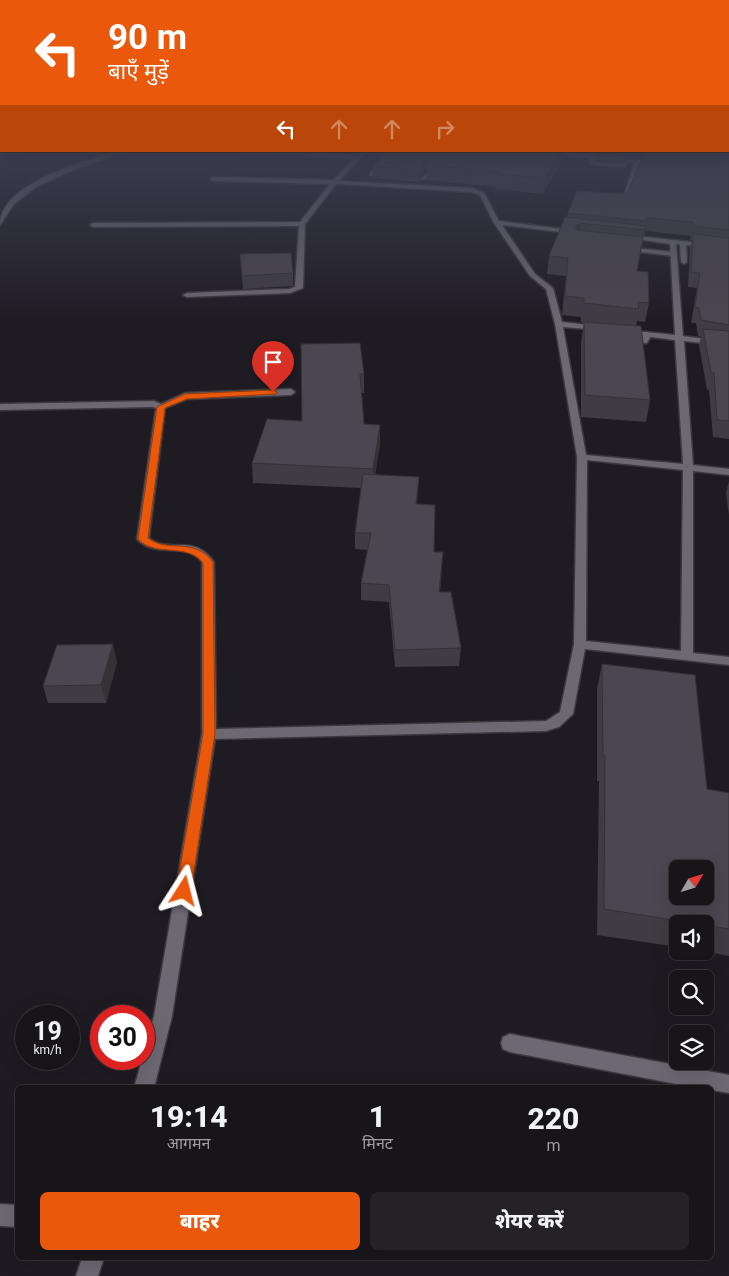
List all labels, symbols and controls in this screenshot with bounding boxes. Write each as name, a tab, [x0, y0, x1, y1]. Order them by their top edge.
text: 90 m	[108, 17, 187, 58]
icon: left	[25, 20, 90, 85]
text: बाएँ मुड़ें	[108, 59, 169, 84]
icon: left	[272, 115, 300, 143]
icon: ahead	[325, 115, 353, 143]
icon: ahead	[378, 115, 406, 143]
icon: right	[431, 115, 459, 143]
pin	[252, 341, 294, 392]
icon: arrive	[259, 348, 287, 376]
north arrow	[669, 860, 714, 905]
map controls	[669, 860, 714, 1070]
position arrow	[157, 864, 209, 916]
button: sound	[669, 915, 714, 960]
button: search	[669, 970, 714, 1015]
speed limit sign: 30	[90, 1005, 155, 1070]
text: 19	[33, 1017, 62, 1046]
button: layers	[669, 1025, 714, 1070]
text: km/h	[33, 1043, 62, 1057]
text: 19:14	[150, 1099, 228, 1134]
text: 1	[369, 1099, 386, 1134]
text: 220	[527, 1101, 579, 1136]
text: आगमन	[167, 1134, 211, 1153]
text: मिनट	[362, 1134, 393, 1153]
text: m	[546, 1136, 560, 1155]
button: बाहर	[40, 1192, 360, 1250]
button: शेयर करें	[370, 1192, 689, 1250]

